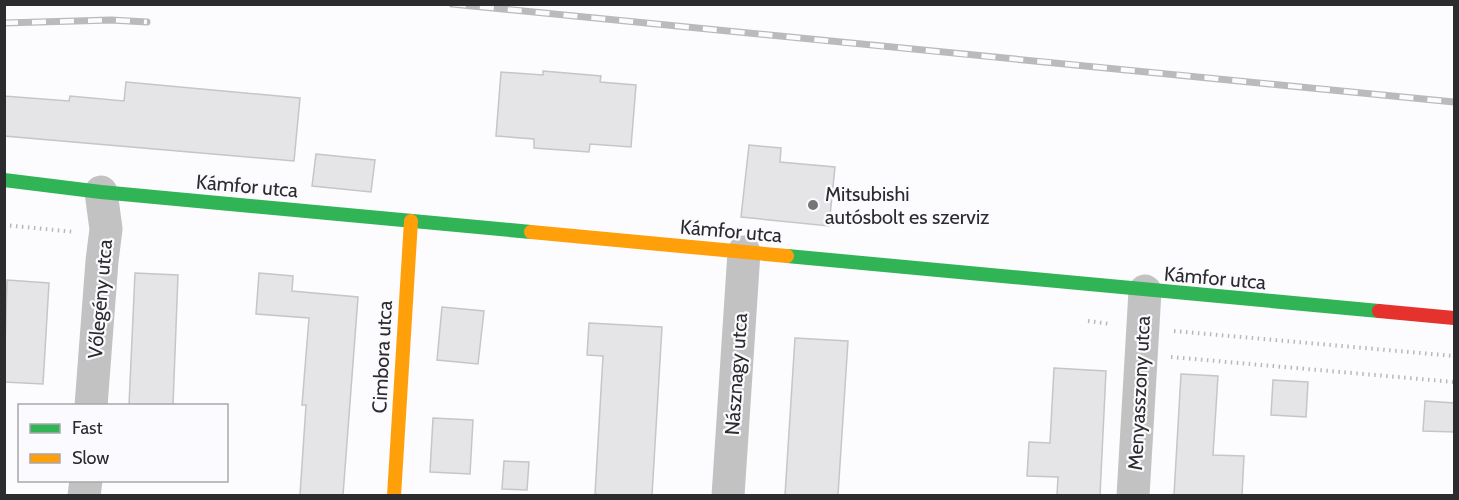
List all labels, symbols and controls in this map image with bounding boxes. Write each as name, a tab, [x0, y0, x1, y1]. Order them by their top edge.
street label: Kámfor utca	[195, 170, 299, 202]
place label: Mitsubishi autósbolt es szerviz	[825, 182, 990, 229]
marker: Mitsubishi autósbolt es szerviz	[806, 198, 820, 212]
street label: Kámfor utca	[679, 215, 783, 247]
street label: Vőlegény utca	[83, 238, 117, 360]
street label: Kámfor utca	[1163, 262, 1267, 294]
street label: Cimbora utca	[367, 300, 397, 414]
street label: Násznagy utca	[720, 312, 752, 436]
street label: Menyasszony utca	[1123, 315, 1155, 471]
legend	[18, 404, 228, 482]
text: Fast	[72, 417, 103, 439]
text: Slow	[72, 447, 109, 469]

